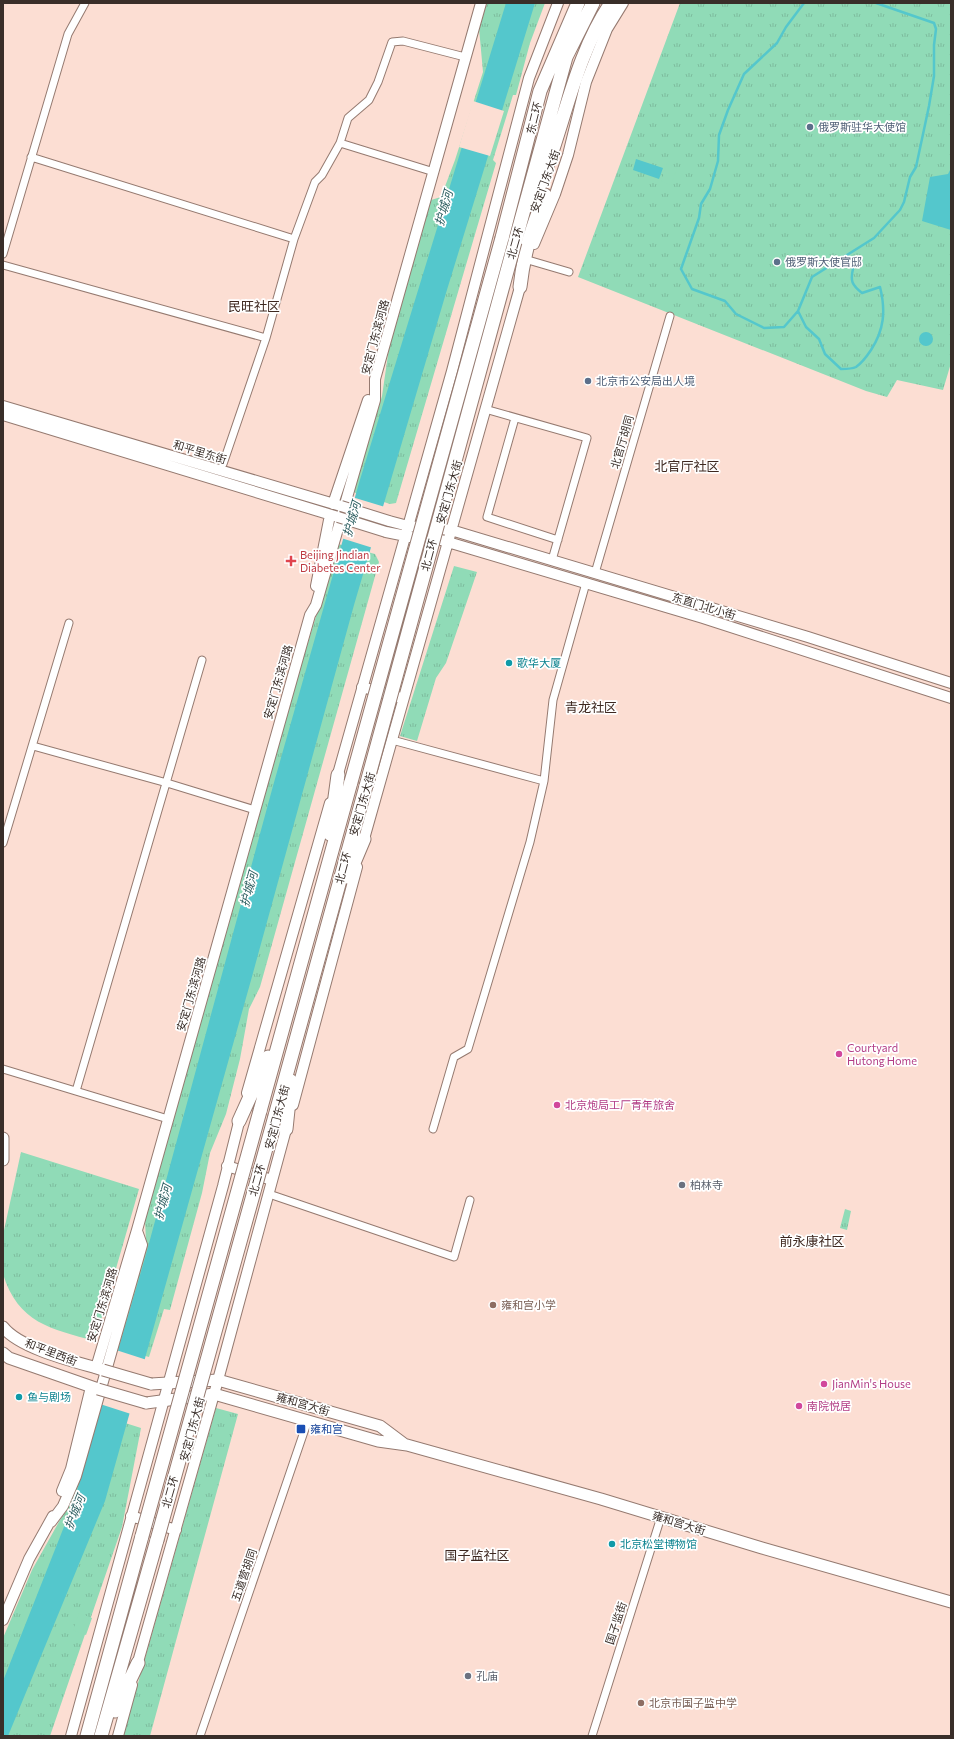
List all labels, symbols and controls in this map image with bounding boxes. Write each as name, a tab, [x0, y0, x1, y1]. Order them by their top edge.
street label: 东二环	[523, 100, 544, 135]
place label: 俄罗斯驻华大使馆	[818, 120, 906, 133]
marker: 俄罗斯驻华大使馆	[805, 122, 815, 132]
street label: 安定门东大街	[527, 148, 562, 214]
water label: 护城河	[431, 187, 455, 227]
street label: 北二环	[504, 225, 525, 261]
place label: 俄罗斯大使官邸	[785, 255, 862, 268]
marker: 俄罗斯大使官邸	[772, 257, 782, 267]
district label: 民旺社区	[228, 298, 280, 314]
street label: 安定门东滨河路	[358, 298, 391, 376]
place label: 北京市公安局出人境	[596, 374, 695, 387]
marker: 北京市公安局出人境	[583, 376, 593, 386]
street label: 北官厅胡同	[608, 414, 635, 470]
street label: 和平里东街	[172, 437, 228, 466]
street label: 安定门东大街	[433, 458, 464, 525]
district label: 北官厅社区	[654, 458, 720, 474]
water label: 护城河	[339, 498, 363, 538]
street label: 北二环	[418, 537, 439, 572]
place label: Beijing Jindian Diabetes Center	[300, 548, 381, 574]
marker: Beijing Jindian Diabetes Center	[285, 555, 297, 567]
street label: 东直门北小街	[671, 590, 738, 621]
street label: 安定门东滨河路	[261, 643, 294, 721]
place label: 歌华大厦	[517, 656, 561, 669]
marker: 歌华大厦	[504, 658, 514, 668]
district label: 青龙社区	[565, 699, 617, 715]
street label: 安定门东大街	[346, 770, 377, 837]
street label: 北二环	[332, 850, 353, 885]
water label: 护城河	[237, 868, 260, 908]
street label: 安定门东滨河路	[174, 955, 207, 1033]
place label: Courtyard Hutong Home	[847, 1041, 917, 1067]
marker: Courtyard Hutong Home	[834, 1049, 844, 1059]
street label: 安定门东大街	[262, 1083, 291, 1150]
place label: 北京炮局工厂青年旅舍	[565, 1098, 675, 1111]
marker: 北京炮局工厂青年旅舍	[552, 1100, 562, 1110]
street label: 北二环	[246, 1162, 267, 1198]
place label: 柏林寺	[690, 1178, 723, 1191]
marker: 柏林寺	[677, 1180, 687, 1190]
water label: 护城河	[151, 1181, 174, 1221]
district label: 前永康社区	[779, 1233, 845, 1249]
street label: 安定门东滨河路	[84, 1266, 119, 1344]
place label: 雍和宫小学	[501, 1298, 556, 1311]
marker: 雍和宫小学	[488, 1300, 498, 1310]
street label: 和平里西街	[23, 1336, 79, 1367]
place label: JianMin's House	[832, 1377, 911, 1391]
marker: JianMin's House	[819, 1379, 829, 1389]
place label: 鱼与剧场	[27, 1390, 71, 1403]
street label: 雍和宫大街	[275, 1390, 331, 1417]
marker: 鱼与剧场	[14, 1392, 24, 1402]
street label: 安定门东大街	[177, 1395, 206, 1462]
place label: 南院悦居	[807, 1399, 851, 1412]
marker: 南院悦居	[794, 1401, 804, 1411]
place label: 雍和宫	[310, 1422, 343, 1435]
marker: 雍和宫	[295, 1423, 307, 1435]
street label: 北二环	[159, 1474, 180, 1510]
water label: 护城河	[61, 1490, 88, 1531]
street label: 雍和宫大街	[651, 1508, 707, 1537]
place label: 北京松堂博物馆	[620, 1537, 697, 1550]
marker: 北京松堂博物馆	[607, 1539, 617, 1549]
street label: 五道营胡同	[228, 1547, 259, 1603]
district label: 国子监社区	[444, 1547, 510, 1563]
street label: 国子监街	[603, 1600, 629, 1646]
place label: 孔庙	[476, 1669, 498, 1682]
marker: 孔庙	[463, 1671, 473, 1681]
place label: 北京市国子监中学	[649, 1696, 737, 1709]
marker: 北京市国子监中学	[636, 1698, 646, 1708]

